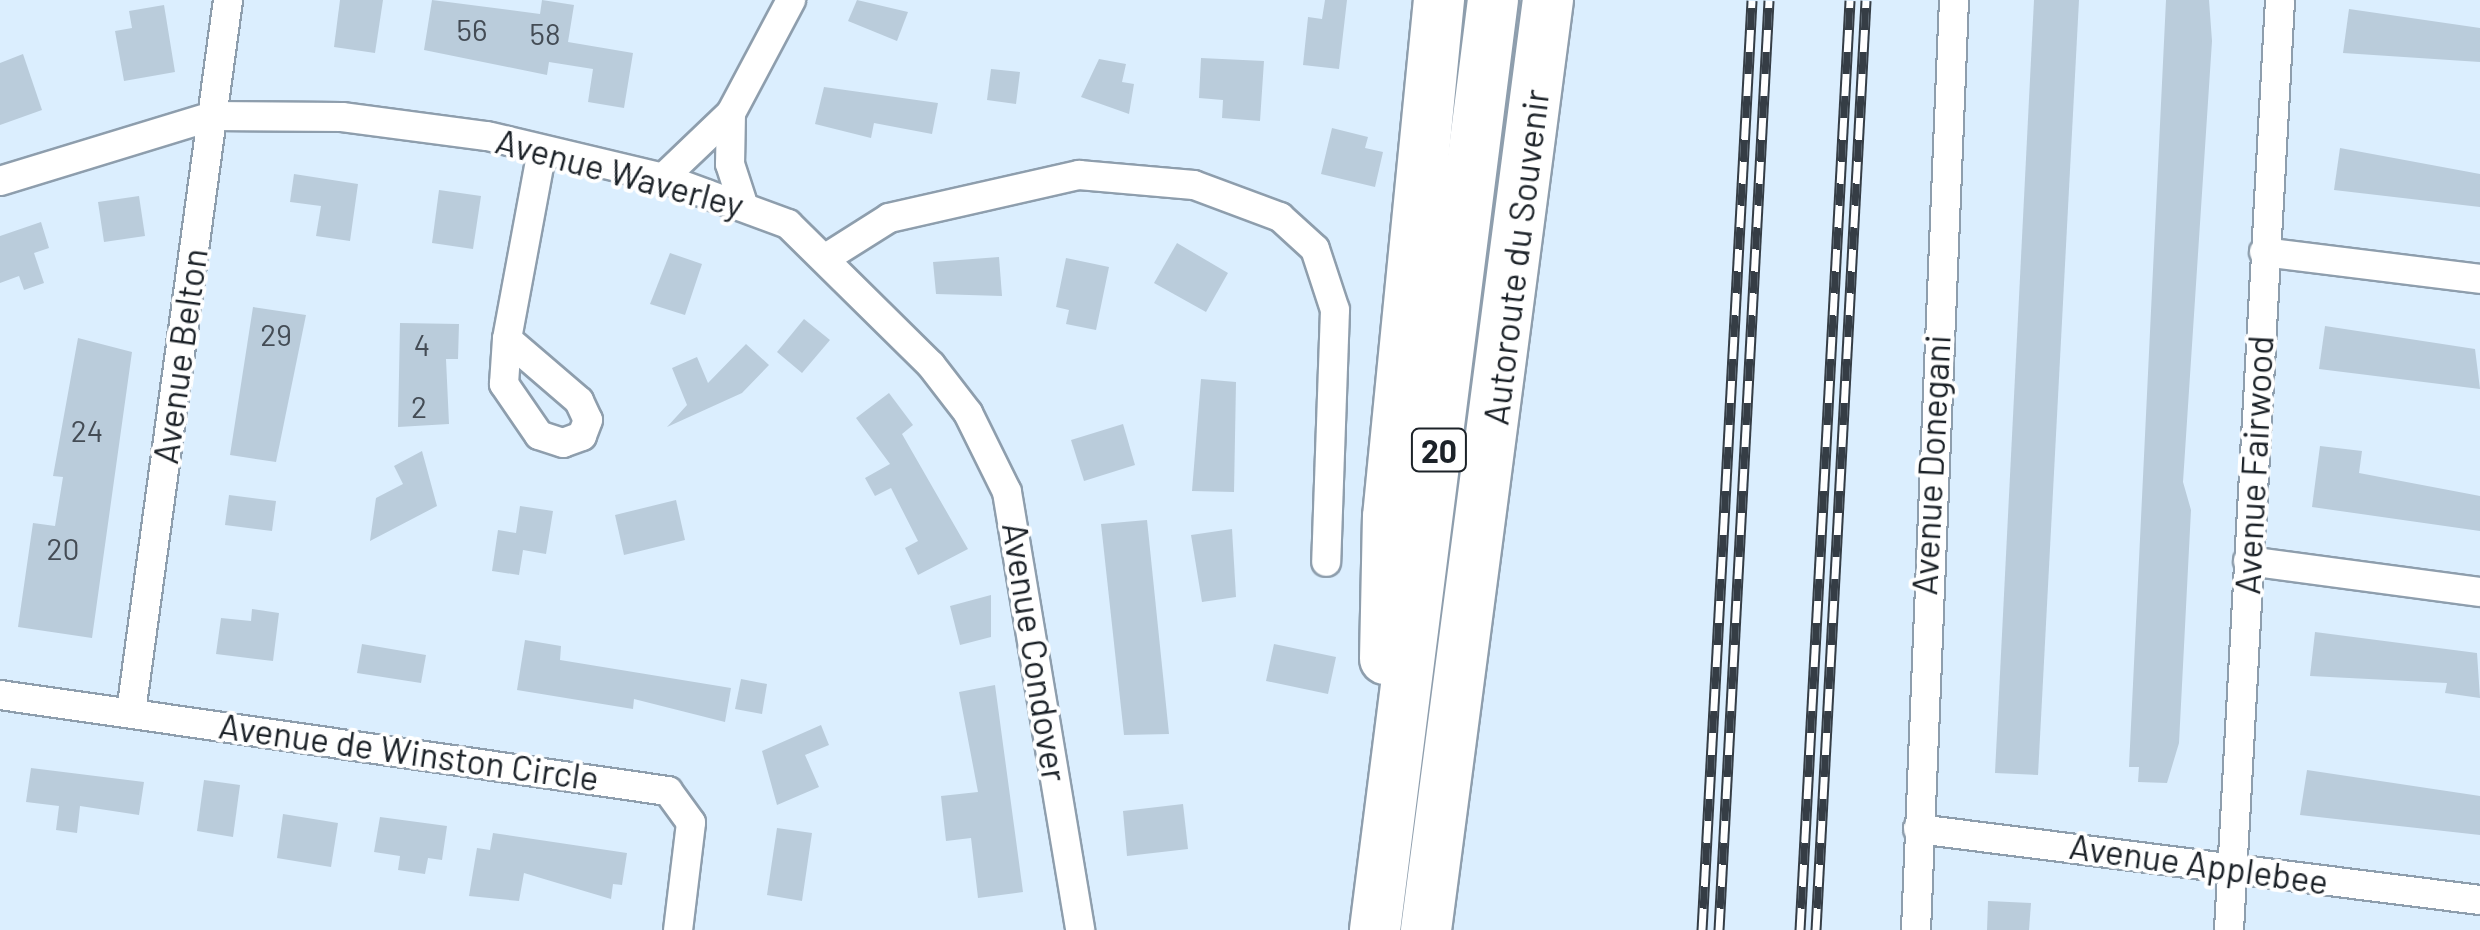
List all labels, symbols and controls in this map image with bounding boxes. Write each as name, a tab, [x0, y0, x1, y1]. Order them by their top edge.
house number: 56	[457, 11, 487, 47]
house number: 58	[529, 15, 561, 51]
street label: Autoroute du Souvenir	[1474, 87, 1556, 427]
street label: Avenue Waverley	[492, 119, 748, 225]
street label: Avenue Belton	[143, 246, 215, 466]
house number: 29	[260, 316, 292, 352]
house number: 4	[414, 326, 430, 362]
street label: Avenue Donegani	[1902, 334, 1958, 596]
street label: Avenue Fairwood	[2225, 334, 2281, 596]
house number: 2	[411, 388, 427, 424]
house number: 24	[71, 412, 103, 448]
road number: 20	[1409, 423, 1469, 477]
street label: Avenue Condover	[995, 519, 1077, 785]
house number: 20	[46, 530, 80, 566]
street label: Avenue de Winston Circle	[216, 704, 602, 798]
street label: Avenue Applebee	[2067, 824, 2331, 902]

